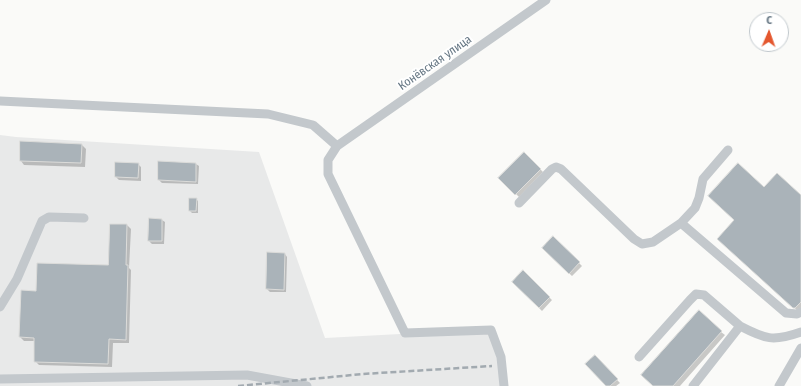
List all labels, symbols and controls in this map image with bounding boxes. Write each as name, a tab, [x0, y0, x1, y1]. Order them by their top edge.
north arrow	[749, 12, 789, 52]
text: С	[766, 14, 773, 27]
street label: Конёвская улица	[396, 32, 474, 94]

